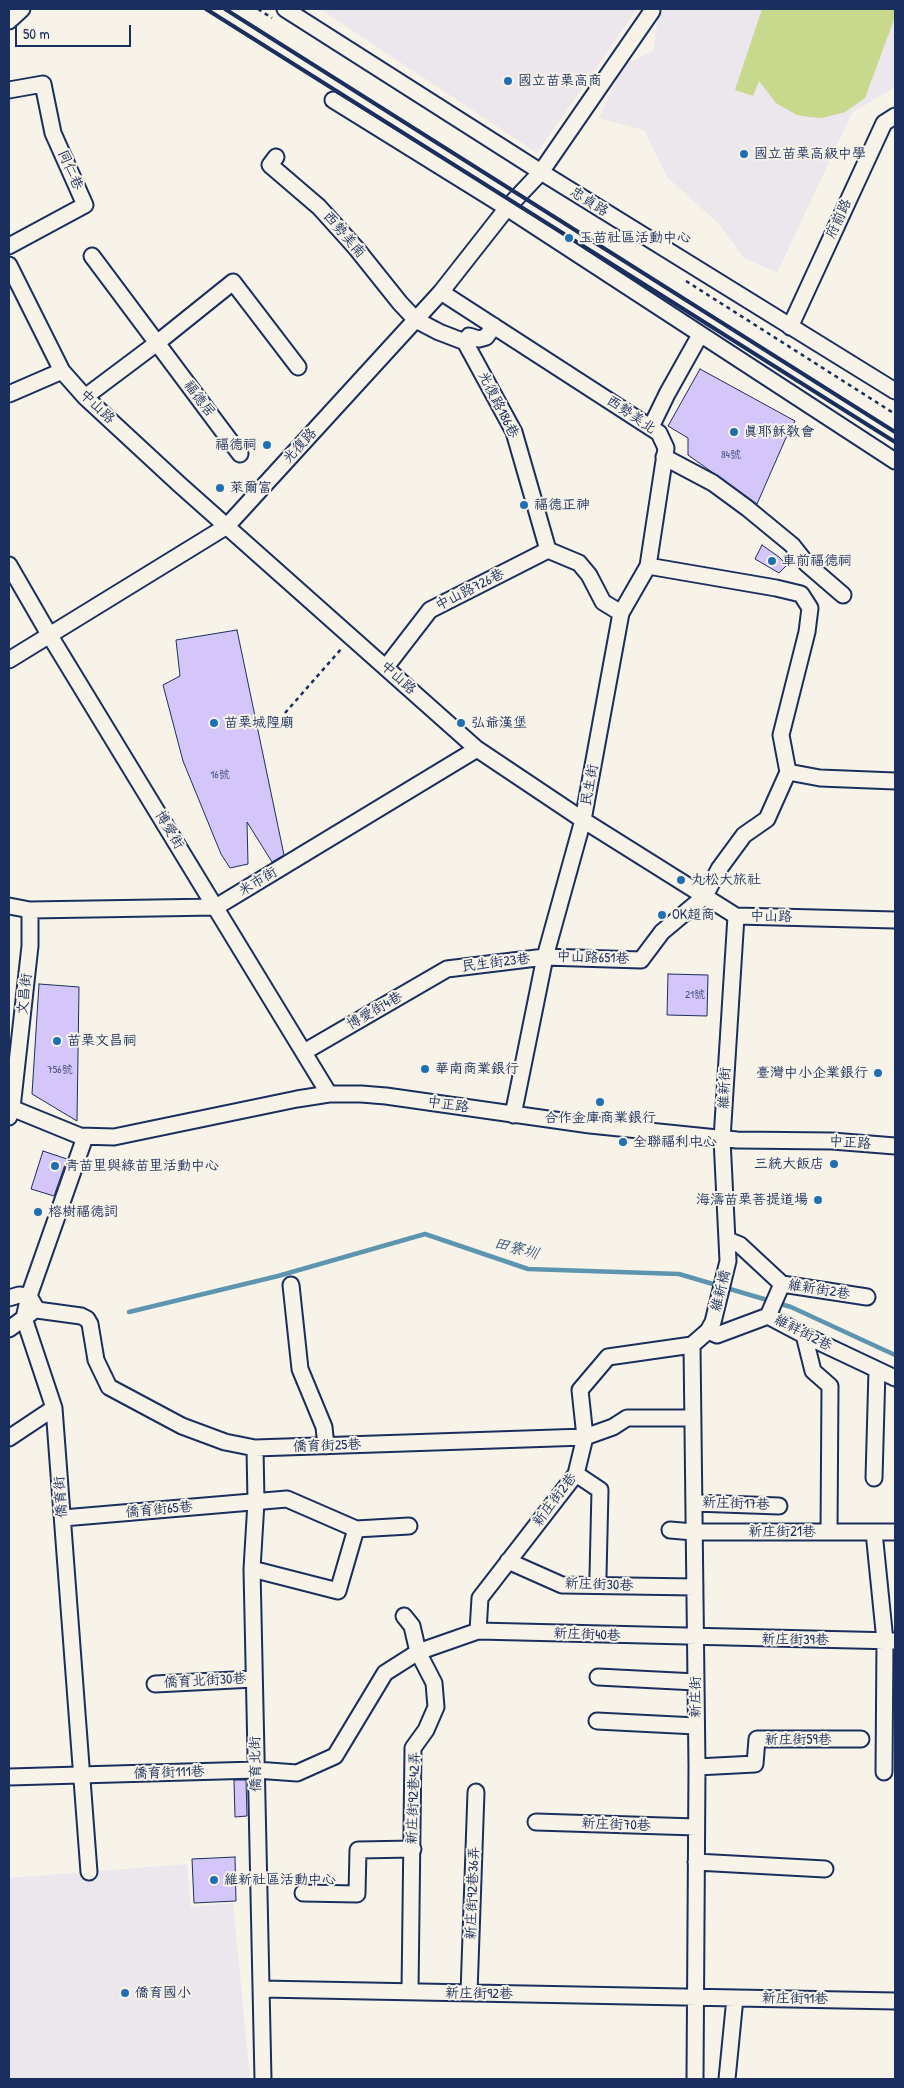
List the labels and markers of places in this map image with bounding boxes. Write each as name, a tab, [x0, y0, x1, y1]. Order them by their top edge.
place label: 國立苗栗高商	[518, 73, 602, 89]
marker: 國立苗栗高商	[502, 75, 514, 87]
place label: 國立苗栗高級中學	[754, 146, 866, 162]
marker: 國立苗栗高級中學	[738, 148, 750, 160]
place label: 玉苗社區活動中心	[579, 230, 691, 246]
marker: 玉苗社區活動中心	[563, 232, 575, 244]
place label: 真耶穌教會	[744, 424, 814, 440]
marker: 真耶穌教會	[728, 426, 740, 438]
place label: 福德祠	[215, 437, 257, 453]
marker: 福德祠	[261, 439, 273, 451]
place label: 萊爾富	[230, 480, 272, 496]
marker: 萊爾富	[214, 482, 226, 494]
place label: 福德正神	[534, 497, 590, 513]
marker: 福德正神	[518, 499, 530, 511]
place label: 車前福德祠	[782, 553, 852, 569]
marker: 車前福德祠	[766, 555, 778, 567]
place label: 苗栗城隍廟	[224, 715, 294, 731]
place label: 弘爺漢堡	[471, 715, 527, 731]
marker: 苗栗城隍廟	[208, 717, 220, 729]
marker: 弘爺漢堡	[455, 717, 467, 729]
place label: 丸松大旅社	[691, 872, 761, 888]
marker: 丸松大旅社	[675, 874, 687, 886]
place label: OK超商	[672, 907, 715, 923]
marker: OK超商	[656, 909, 668, 921]
place label: 苗栗文昌祠	[67, 1033, 137, 1049]
marker: 苗栗文昌祠	[51, 1035, 63, 1047]
place label: 華南商業銀行	[435, 1061, 519, 1077]
marker: 華南商業銀行	[419, 1063, 431, 1075]
place label: 臺灣中小企業銀行	[756, 1065, 868, 1081]
marker: 臺灣中小企業銀行	[872, 1067, 884, 1079]
marker: 合作金庫商業銀行	[594, 1096, 606, 1108]
place label: 合作金庫商業銀行	[544, 1110, 656, 1126]
place label: 全聯福利中心	[633, 1134, 717, 1150]
marker: 全聯福利中心	[617, 1136, 629, 1148]
place label: 三統大飯店	[754, 1156, 824, 1172]
place label: 青苗里與綠苗里活動中心	[65, 1158, 219, 1174]
marker: 三統大飯店	[828, 1158, 840, 1170]
marker: 青苗里與綠苗里活動中心	[49, 1160, 61, 1172]
place label: 海濤苗栗菩提道場	[696, 1192, 808, 1208]
marker: 海濤苗栗菩提道場	[812, 1194, 824, 1206]
place label: 榕樹福德詞	[48, 1204, 118, 1220]
marker: 榕樹福德詞	[32, 1206, 44, 1218]
place label: 維新社區活動中心	[224, 1872, 336, 1888]
marker: 維新社區活動中心	[208, 1874, 220, 1886]
place label: 僑育國小	[135, 1985, 191, 2001]
marker: 僑育國小	[119, 1987, 131, 1999]

